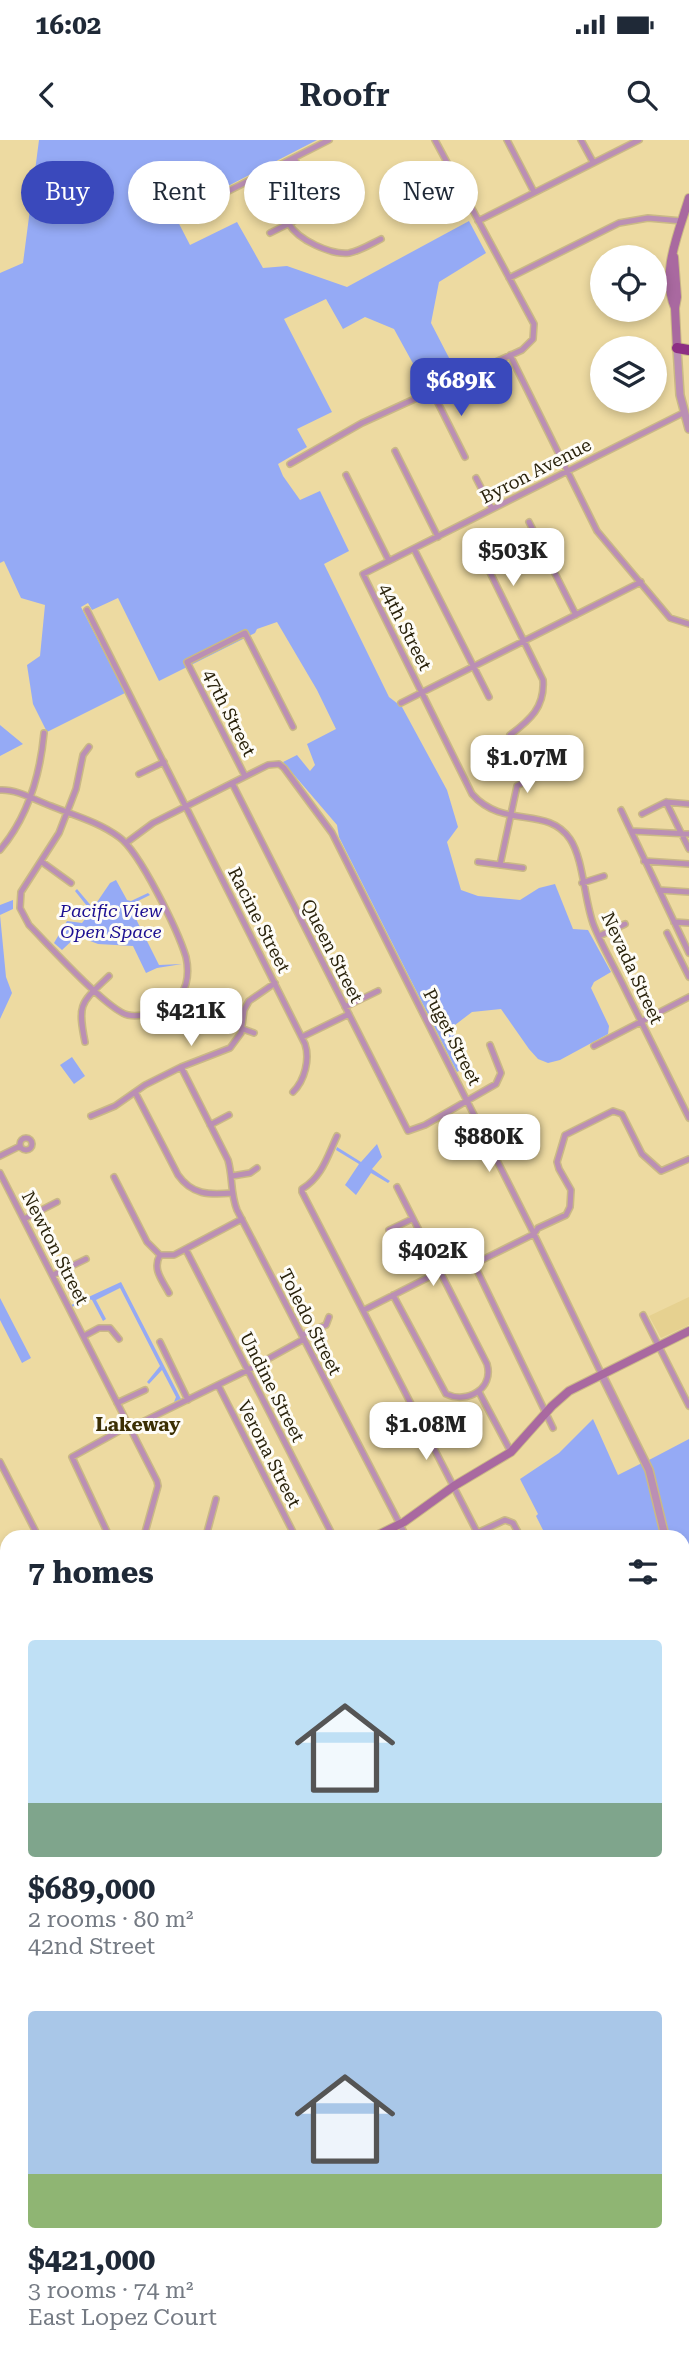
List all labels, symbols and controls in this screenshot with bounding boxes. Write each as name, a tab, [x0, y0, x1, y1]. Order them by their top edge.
text: 16:02	[35, 10, 101, 40]
icon: back	[28, 76, 66, 114]
text: Roofr	[299, 76, 390, 114]
icon: search	[623, 76, 661, 114]
chip: Buy	[21, 161, 114, 224]
chip: Rent	[128, 161, 230, 224]
chip: Filters	[244, 161, 365, 224]
chip: New	[379, 161, 478, 224]
map controls	[590, 245, 667, 413]
button: locate	[590, 245, 667, 322]
button: layers	[590, 336, 667, 413]
pin: $689K	[412, 358, 510, 418]
text: $689K	[426, 367, 496, 394]
street label: Byron Avenue	[477, 434, 595, 508]
pin: $503K	[464, 528, 562, 588]
text: $503K	[478, 537, 548, 564]
street label: 44th Street	[375, 580, 436, 674]
street label: 47th Street	[199, 666, 260, 760]
pin: $1.07M	[470, 736, 584, 795]
text: $1.07M	[487, 744, 567, 771]
street label: Racine Street	[224, 864, 295, 976]
street label: Queen Street	[297, 896, 368, 1006]
park label: Pacific View Open Space	[59, 900, 162, 942]
street label: Nevada Street	[597, 908, 668, 1027]
street label: Puget Street	[419, 985, 486, 1089]
pin: $421K	[142, 988, 240, 1048]
text: $421K	[156, 997, 226, 1024]
pin: $880K	[440, 1114, 538, 1174]
text: $880K	[454, 1123, 524, 1150]
street label: Newton Street	[18, 1187, 93, 1308]
pin: $402K	[384, 1228, 482, 1288]
text: $402K	[398, 1237, 468, 1264]
street label: Toledo Street	[275, 1265, 346, 1379]
street label: Undine Street	[236, 1328, 309, 1446]
street label: Verona Street	[233, 1397, 306, 1511]
pin: $1.08M	[369, 1402, 483, 1462]
text: $1.08M	[386, 1411, 466, 1438]
district label: Lakeway	[96, 1413, 181, 1436]
icon: filters	[624, 1553, 662, 1591]
text: 7 homes	[28, 1555, 154, 1590]
icon: home	[282, 1685, 408, 1811]
text: $689,000	[28, 1871, 155, 1906]
text: 2 rooms · 80 m²	[28, 1906, 194, 1933]
text: 42nd Street	[28, 1933, 155, 1960]
icon: home	[282, 2056, 408, 2182]
text: $421,000	[28, 2242, 155, 2277]
text: 3 rooms · 74 m²	[28, 2277, 194, 2304]
text: East Lopez Court	[28, 2304, 217, 2331]

